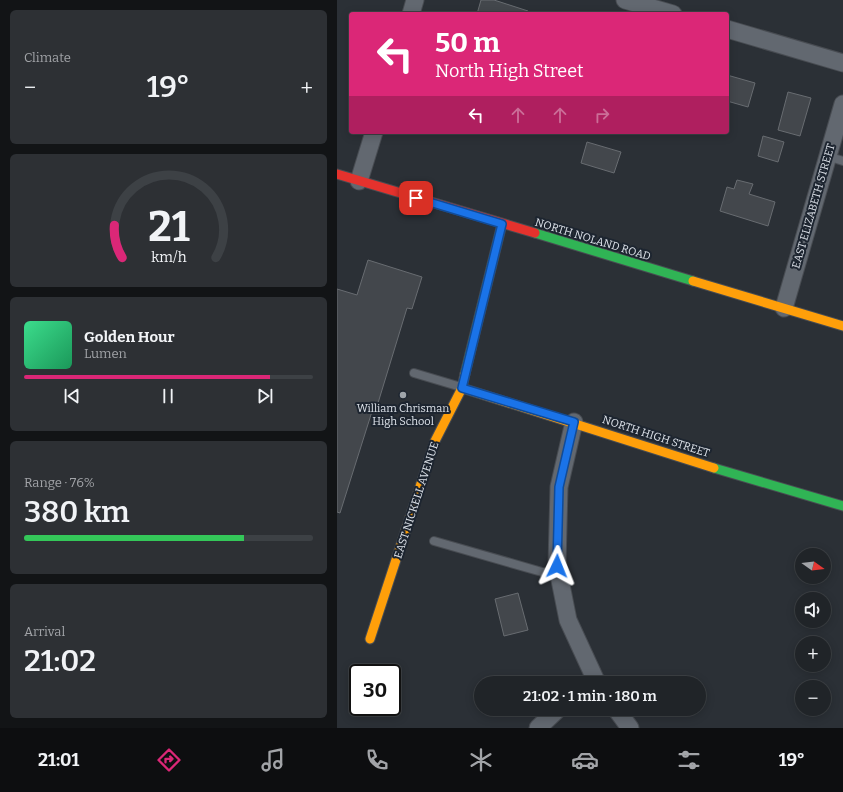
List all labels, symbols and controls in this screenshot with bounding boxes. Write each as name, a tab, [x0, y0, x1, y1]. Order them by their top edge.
text: 50 m	[435, 26, 500, 59]
icon: left	[369, 28, 421, 80]
text: Climate	[24, 50, 71, 65]
text: North High Street	[435, 60, 584, 82]
text: 19°	[147, 69, 190, 105]
text: −	[24, 74, 36, 101]
text: +	[300, 74, 313, 101]
icon: left	[465, 104, 487, 126]
icon: ahead	[507, 104, 529, 126]
icon: ahead	[549, 104, 571, 126]
icon: right	[591, 104, 613, 126]
street label: EAST ELIZABETH STREET	[789, 142, 838, 270]
pin	[399, 181, 433, 215]
icon: arrive	[405, 187, 427, 209]
text: 21	[148, 202, 189, 252]
street label: NORTH NOLAND ROAD	[533, 216, 652, 263]
text: km/h	[151, 249, 186, 266]
text: Golden Hour	[84, 328, 175, 346]
text: Lumen	[84, 346, 127, 361]
icon: previous	[61, 385, 83, 407]
icon: pause	[157, 385, 179, 407]
icon: next	[254, 385, 276, 407]
marker: William Chrisman High School	[398, 390, 408, 400]
place label: William Chrisman High School	[357, 402, 449, 428]
street label: NORTH HIGH STREET	[601, 413, 712, 460]
street label: EAST NICKELL AVENUE	[391, 440, 442, 560]
text: Range · 76%	[24, 475, 95, 490]
text: 380 km	[24, 494, 130, 530]
position arrow	[536, 545, 578, 587]
north arrow	[795, 548, 831, 584]
map controls	[795, 548, 831, 716]
button: sound	[795, 592, 831, 628]
text: Arrival	[24, 624, 65, 639]
button: +	[795, 636, 831, 672]
text: 21:02	[24, 643, 96, 679]
speed limit sign: 30	[349, 664, 401, 716]
button: −	[795, 680, 831, 716]
text: 21:02 · 1 min · 180 m	[523, 687, 657, 705]
icon: directions	[155, 746, 183, 774]
icon: music	[259, 746, 287, 774]
icon: phone	[363, 746, 391, 774]
icon: climate	[467, 746, 495, 774]
icon: car	[571, 746, 599, 774]
icon: filters	[675, 746, 703, 774]
text: 21:01	[38, 749, 79, 771]
text: 19°	[779, 749, 805, 771]

